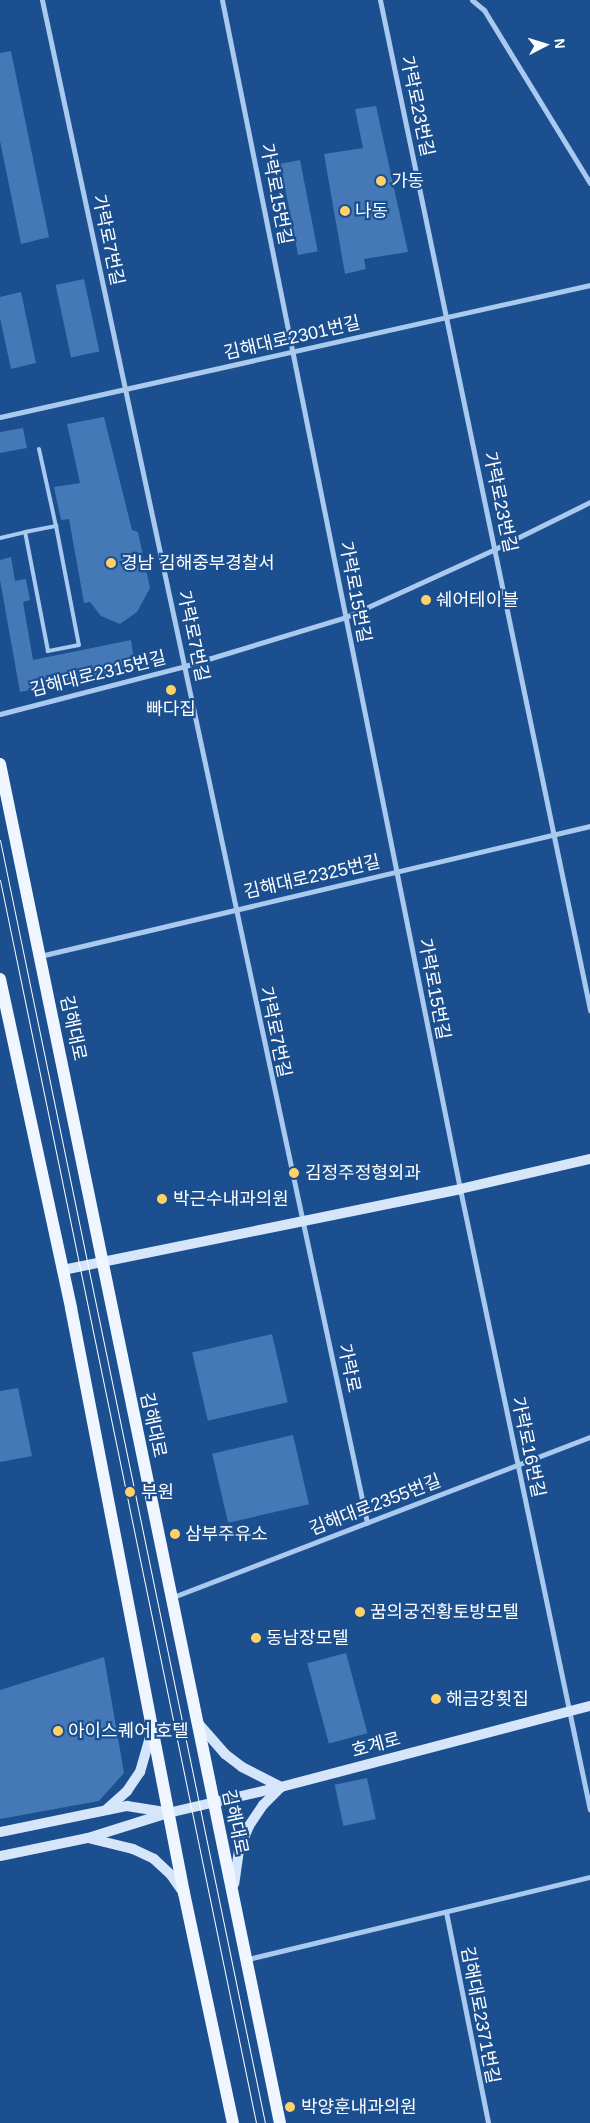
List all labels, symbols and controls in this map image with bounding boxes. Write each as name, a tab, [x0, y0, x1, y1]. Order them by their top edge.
north arrow	[520, 20, 570, 70]
text: N	[552, 38, 568, 49]
street label: 가락로23번길	[396, 53, 438, 159]
street label: 가락로15번길	[256, 141, 296, 247]
place label: 가동	[391, 170, 424, 192]
marker: 가동	[375, 175, 387, 187]
street label: 가락로7번길	[88, 192, 128, 288]
place label: 나동	[355, 200, 388, 222]
marker: 나동	[339, 205, 351, 217]
street label: 김해대로2301번길	[222, 312, 362, 364]
street label: 가락로23번길	[479, 449, 521, 555]
street label: 가락로15번길	[335, 539, 375, 645]
place label: 경남 김해중부경찰서	[121, 552, 275, 574]
marker: 경남 김해중부경찰서	[105, 557, 117, 569]
street label: 가락로7번길	[173, 588, 213, 684]
place label: 쉐어테이블	[436, 589, 519, 611]
marker: 쉐어테이블	[420, 594, 432, 606]
street label: 김해대로2315번길	[28, 647, 168, 701]
marker: 빠다집	[165, 684, 177, 696]
place label: 빠다집	[146, 698, 196, 720]
street label: 김해대로2325번길	[242, 851, 382, 903]
street label: 가락로15번길	[414, 936, 454, 1042]
street label: 가락로7번길	[255, 984, 295, 1080]
street label: 김해대로	[56, 993, 90, 1063]
place label: 김정주정형외과	[305, 1162, 421, 1184]
marker: 김정주정형외과	[287, 1166, 301, 1180]
place label: 박근수내과의원	[173, 1188, 289, 1210]
marker: 박근수내과의원	[155, 1192, 169, 1206]
street label: 가락로	[333, 1341, 365, 1395]
street label: 김해대로	[136, 1390, 170, 1460]
street label: 가락로16번길	[507, 1394, 549, 1500]
street label: 김해대로2355번길	[306, 1470, 444, 1540]
place label: 부원	[141, 1481, 174, 1503]
marker: 부원	[123, 1485, 137, 1499]
place label: 삼부주유소	[185, 1523, 268, 1545]
marker: 삼부주유소	[169, 1528, 181, 1540]
place label: 꿈의궁전황토방모텔	[370, 1601, 519, 1623]
marker: 꿈의궁전황토방모텔	[354, 1606, 366, 1618]
place label: 동남장모텔	[266, 1627, 349, 1649]
marker: 동남장모텔	[250, 1632, 262, 1644]
place label: 해금강횟집	[446, 1688, 529, 1710]
marker: 해금강횟집	[430, 1693, 442, 1705]
place label: 아이스퀘어 호텔	[68, 1720, 189, 1742]
marker: 아이스퀘어 호텔	[52, 1725, 64, 1737]
street label: 호계로	[349, 1728, 403, 1762]
street label: 김해대로	[218, 1787, 252, 1857]
street label: 김해대로2371번길	[456, 1945, 504, 2085]
place label: 박양훈내과의원	[301, 2096, 417, 2118]
marker: 박양훈내과의원	[283, 2100, 297, 2114]

